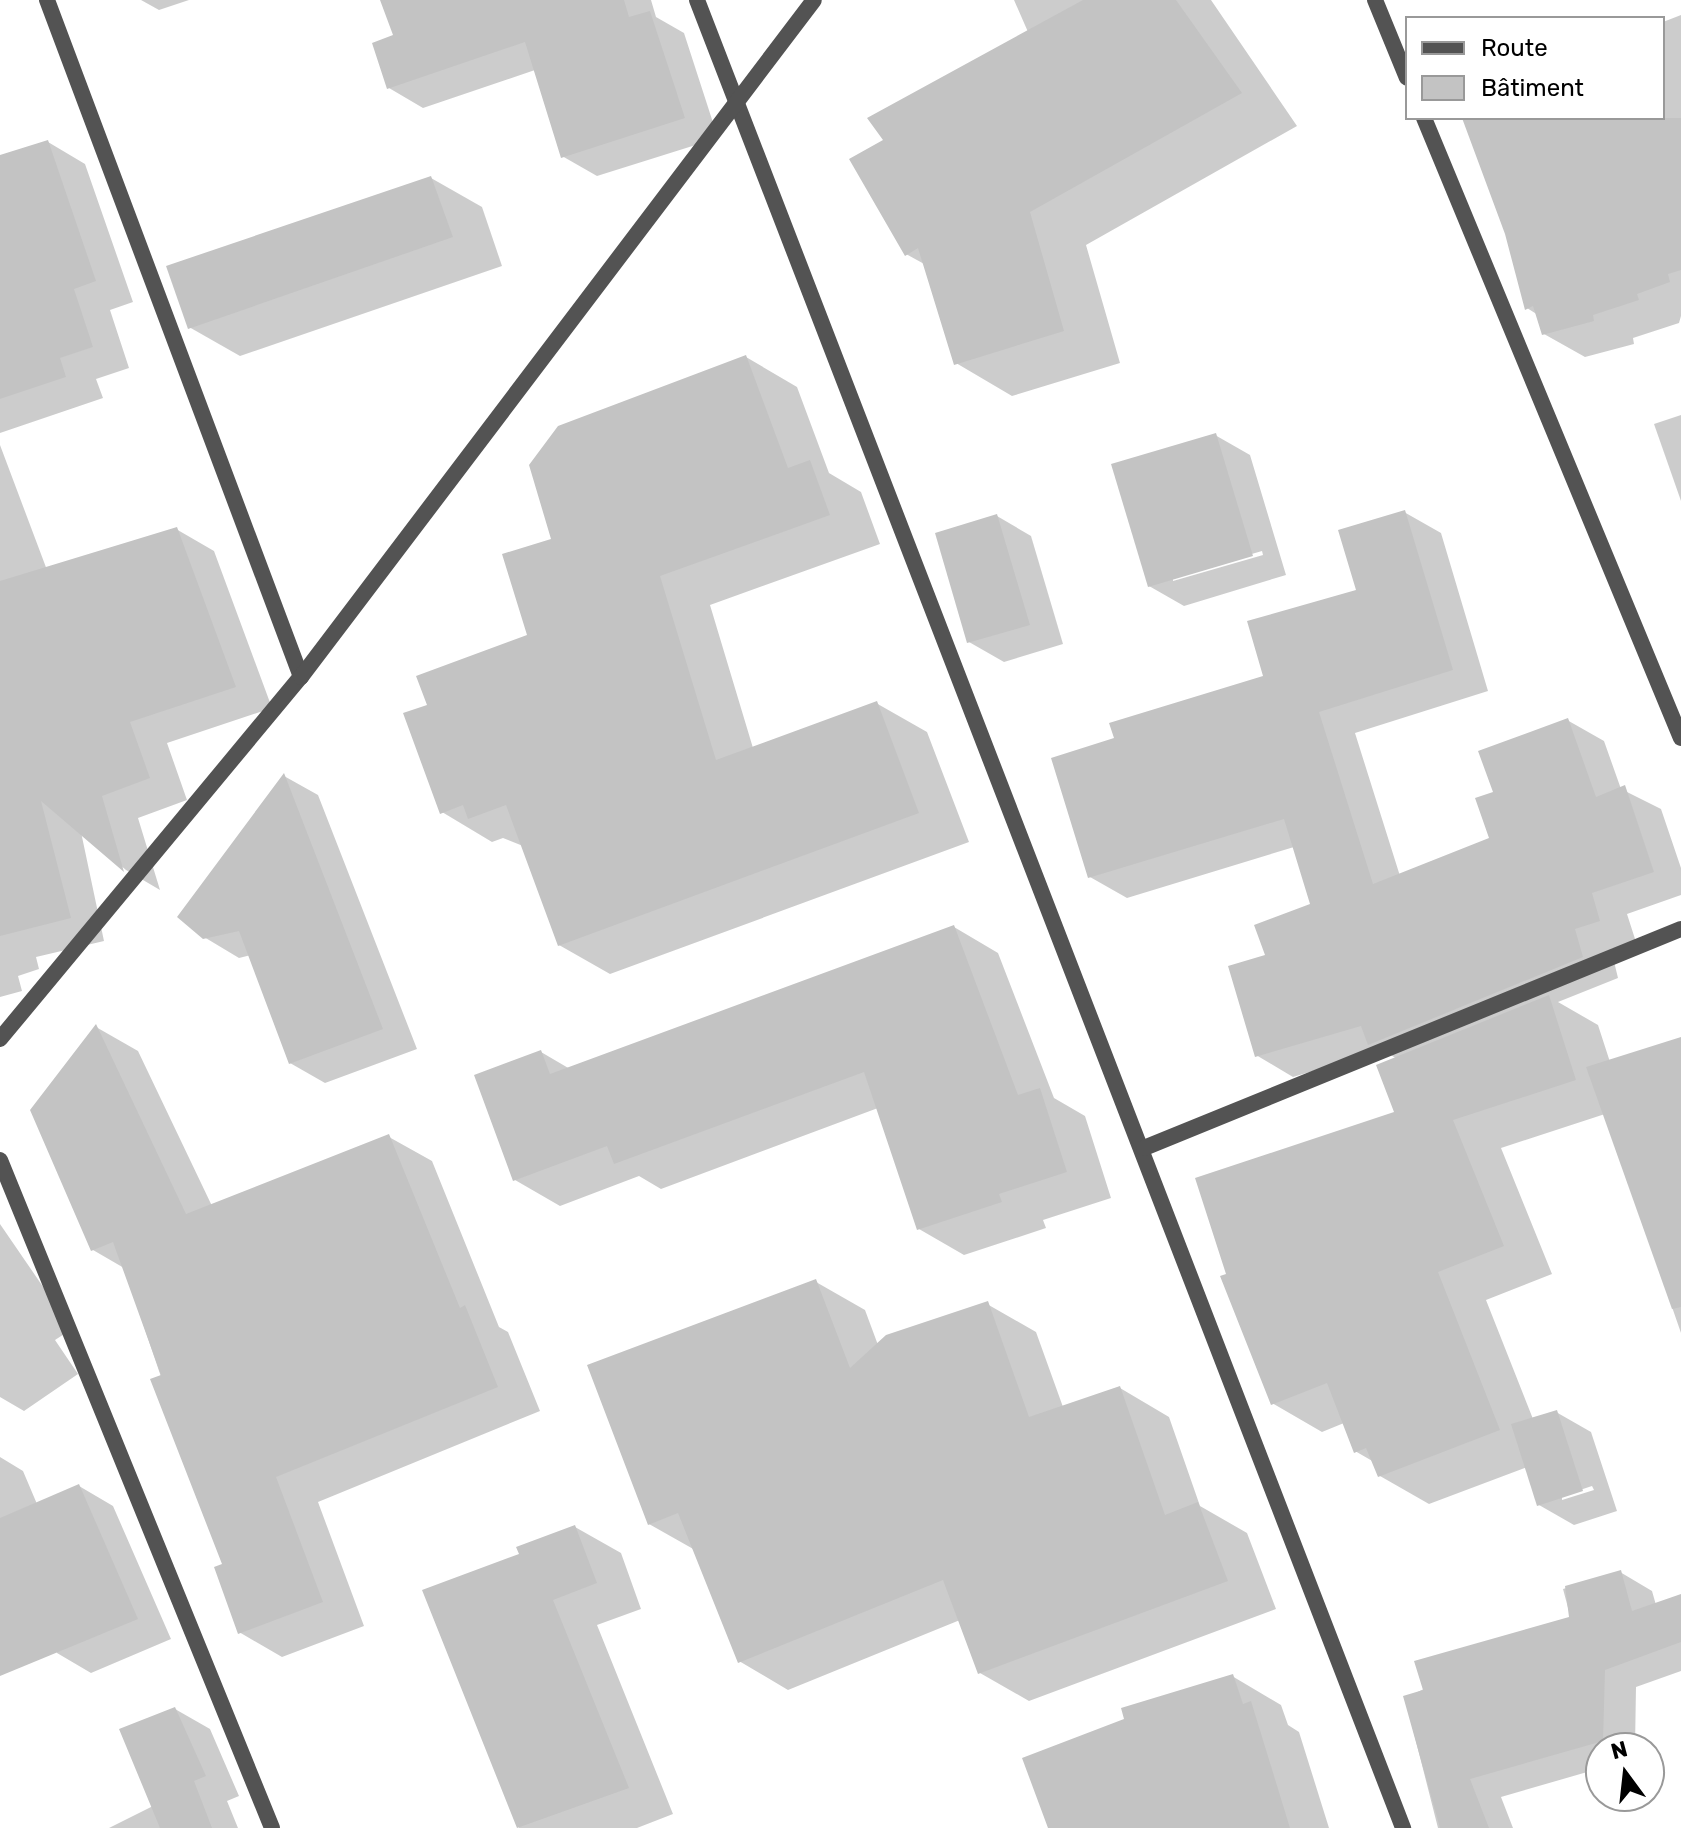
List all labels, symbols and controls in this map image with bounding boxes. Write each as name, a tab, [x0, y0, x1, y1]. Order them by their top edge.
legend	[1405, 16, 1665, 120]
text: Route	[1481, 34, 1548, 62]
text: Bâtiment	[1481, 74, 1584, 102]
north arrow	[1585, 1732, 1665, 1812]
text: N	[1608, 1735, 1630, 1765]

